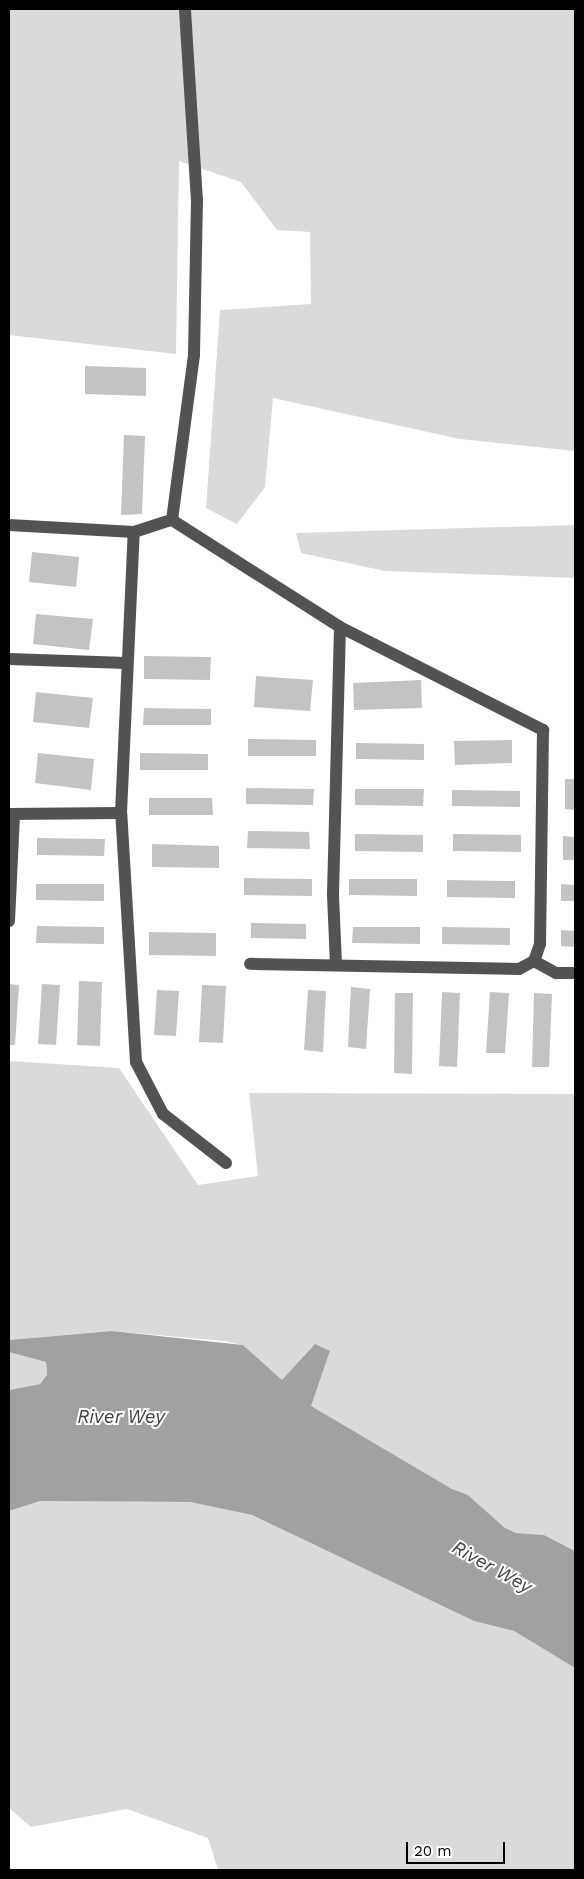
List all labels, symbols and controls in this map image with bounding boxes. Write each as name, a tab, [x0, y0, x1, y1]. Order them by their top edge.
water label: River Wey	[77, 1406, 165, 1428]
water label: River Wey	[448, 1536, 536, 1598]
scale bar	[409, 1832, 508, 1864]
text: 20 m	[414, 1842, 452, 1860]

